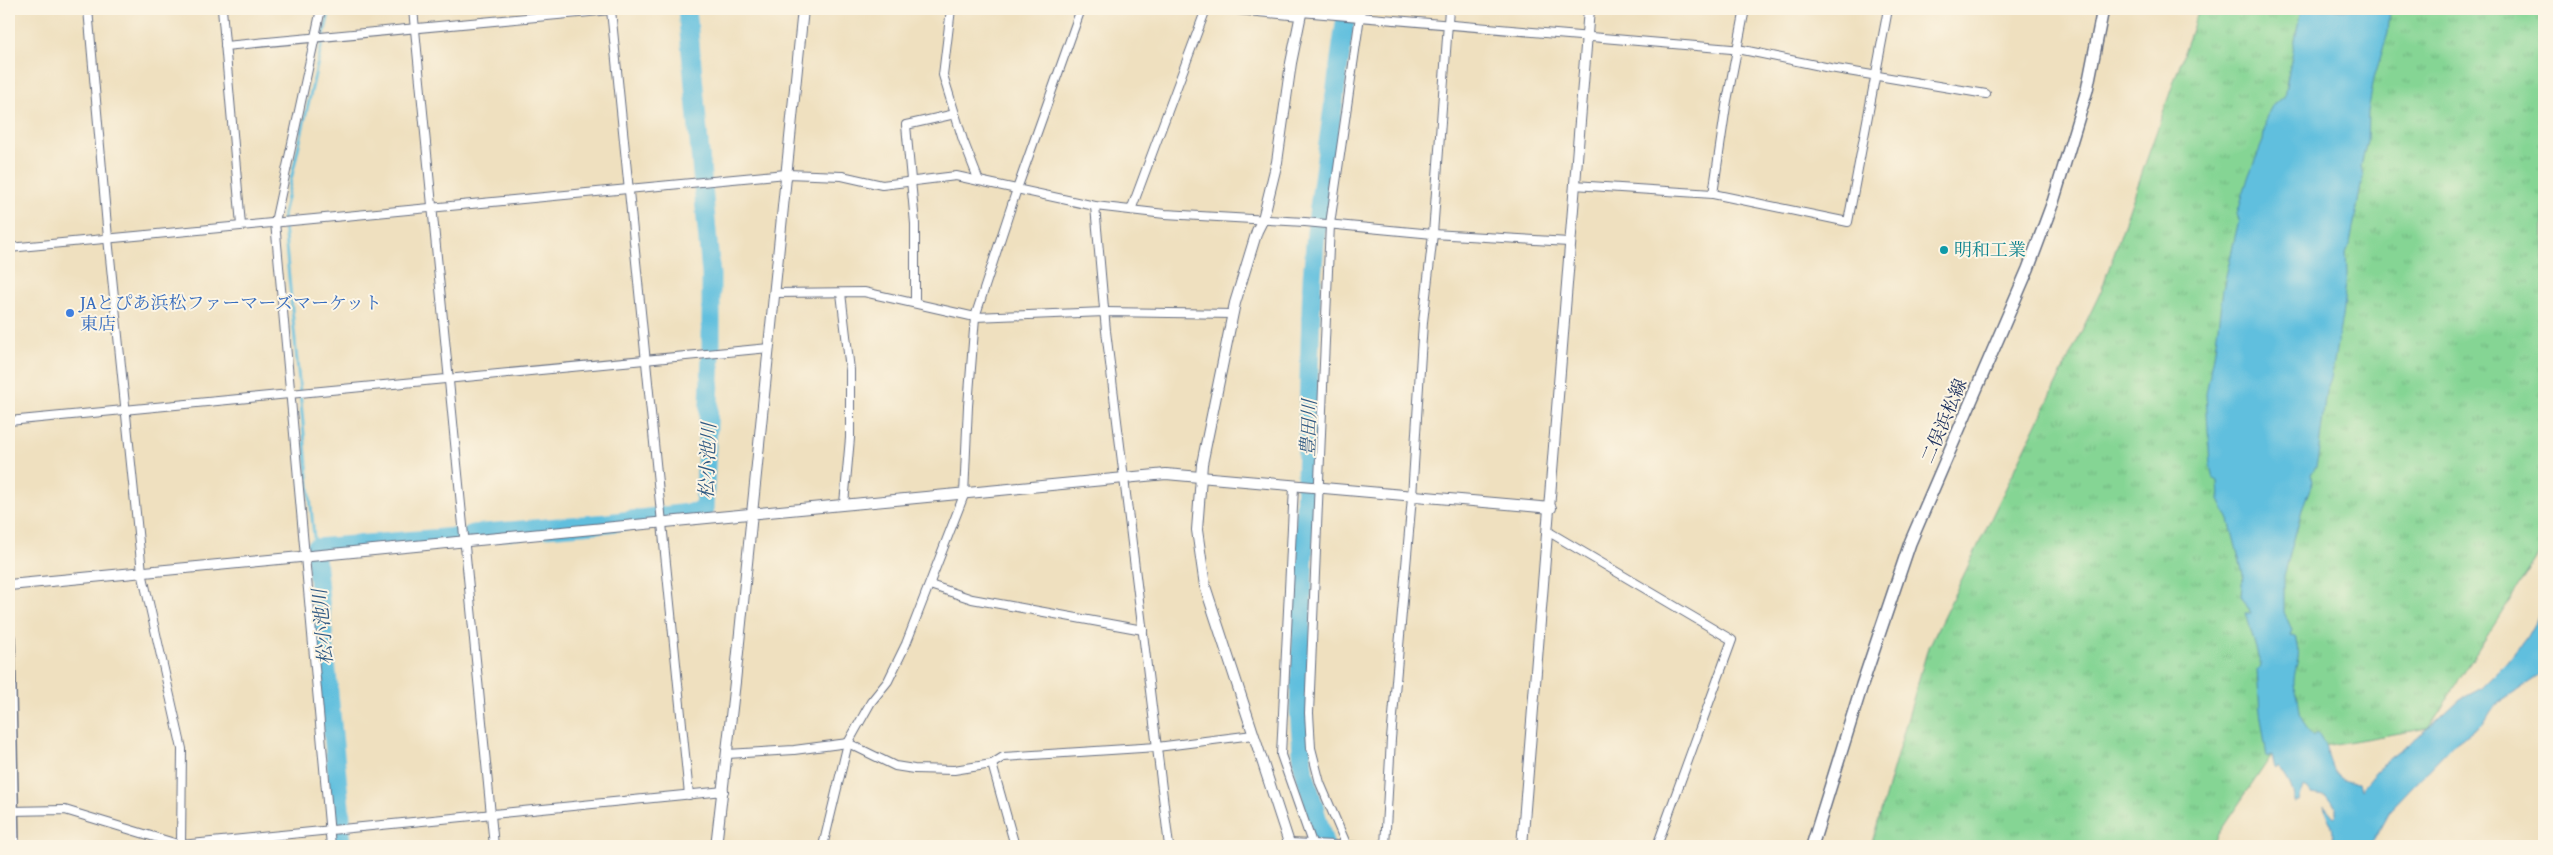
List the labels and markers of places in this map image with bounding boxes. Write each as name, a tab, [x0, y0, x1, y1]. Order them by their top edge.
place label: 明和工業	[1954, 236, 2026, 263]
marker: 明和工業	[1938, 244, 1950, 256]
place label: JAとぴあ浜松ファーマーズマーケット 東店	[78, 289, 382, 337]
marker: JAとぴあ浜松ファーマーズマーケット 東店	[64, 307, 76, 319]

